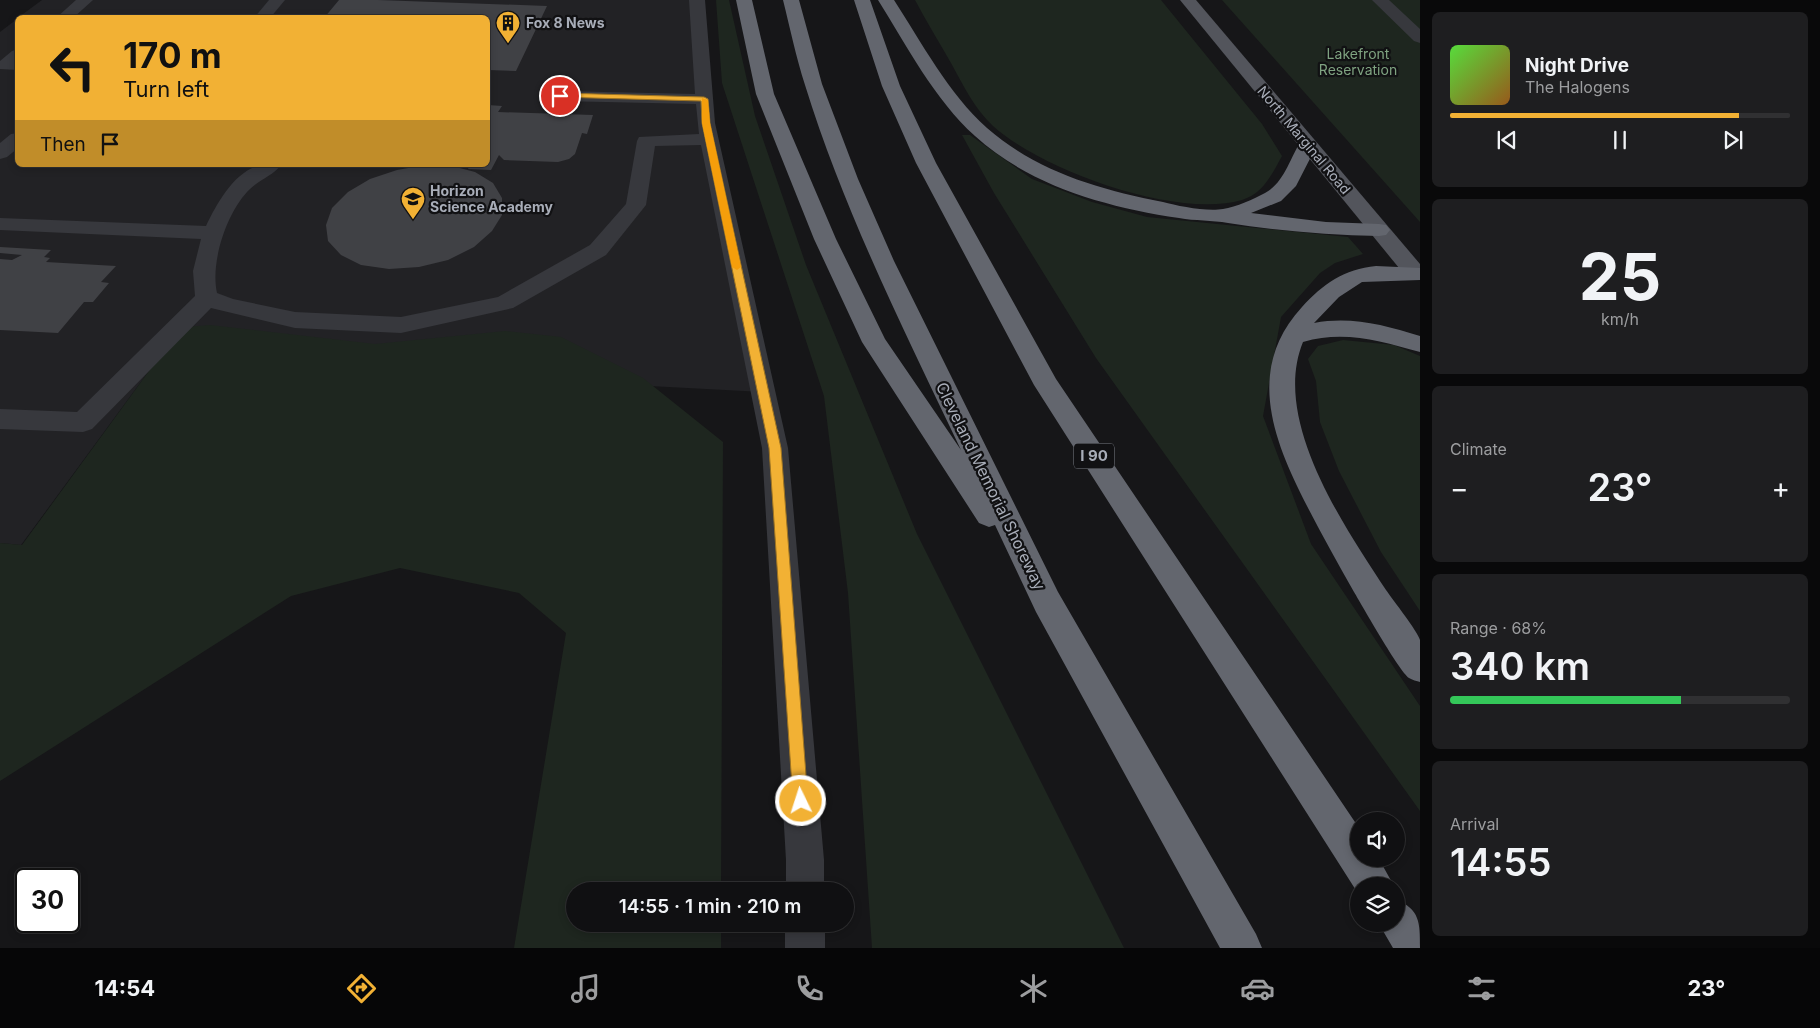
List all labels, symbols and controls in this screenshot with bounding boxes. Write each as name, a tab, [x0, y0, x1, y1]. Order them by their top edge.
building icon: Fox 8 News	[495, 10, 521, 44]
place label: Fox 8 News	[526, 14, 605, 31]
text: 170 m	[123, 34, 222, 76]
icon: left	[40, 35, 105, 100]
park label: Lakefront Reservation	[1319, 45, 1397, 78]
text: Night Drive	[1525, 54, 1629, 77]
pin	[539, 75, 581, 117]
text: Turn left	[123, 76, 209, 102]
text: The Halogens	[1525, 77, 1630, 97]
icon: arrive	[546, 82, 574, 110]
street label: North Marginal Road	[1254, 82, 1355, 197]
icon: previous	[1493, 126, 1521, 154]
icon: pause	[1606, 126, 1634, 154]
icon: next	[1719, 126, 1747, 154]
icon: arrive	[96, 130, 124, 158]
text: Then	[40, 133, 86, 156]
place label: Horizon Science Academy	[430, 182, 553, 215]
school or university icon: Horizon Science Academy	[400, 186, 426, 220]
text: 25	[1579, 237, 1661, 316]
text: km/h	[1601, 309, 1639, 329]
street label: Cleveland Memorial Shoreway	[932, 379, 1050, 593]
text: Climate	[1450, 439, 1507, 459]
road number: I 90	[1074, 444, 1114, 468]
text: 23°	[1588, 464, 1652, 510]
text: −	[1450, 471, 1469, 505]
text: +	[1771, 471, 1790, 505]
text: Range · 68%	[1450, 618, 1547, 638]
text: 340 km	[1450, 643, 1590, 689]
position arrow	[774, 774, 826, 826]
map controls	[1350, 812, 1405, 932]
button: sound	[1350, 812, 1405, 867]
text: Arrival	[1450, 814, 1499, 834]
text: 14:55	[1450, 839, 1551, 885]
speed limit sign: 30	[15, 868, 80, 933]
button: layers	[1350, 877, 1405, 932]
text: 14:55 · 1 min · 210 m	[619, 895, 801, 918]
icon: directions	[344, 971, 379, 1006]
icon: music	[568, 971, 603, 1006]
icon: phone	[792, 971, 827, 1006]
icon: climate	[1016, 971, 1051, 1006]
icon: car	[1240, 971, 1275, 1006]
icon: filters	[1464, 971, 1499, 1006]
text: 14:54	[94, 975, 155, 1001]
text: 23°	[1687, 975, 1725, 1001]

